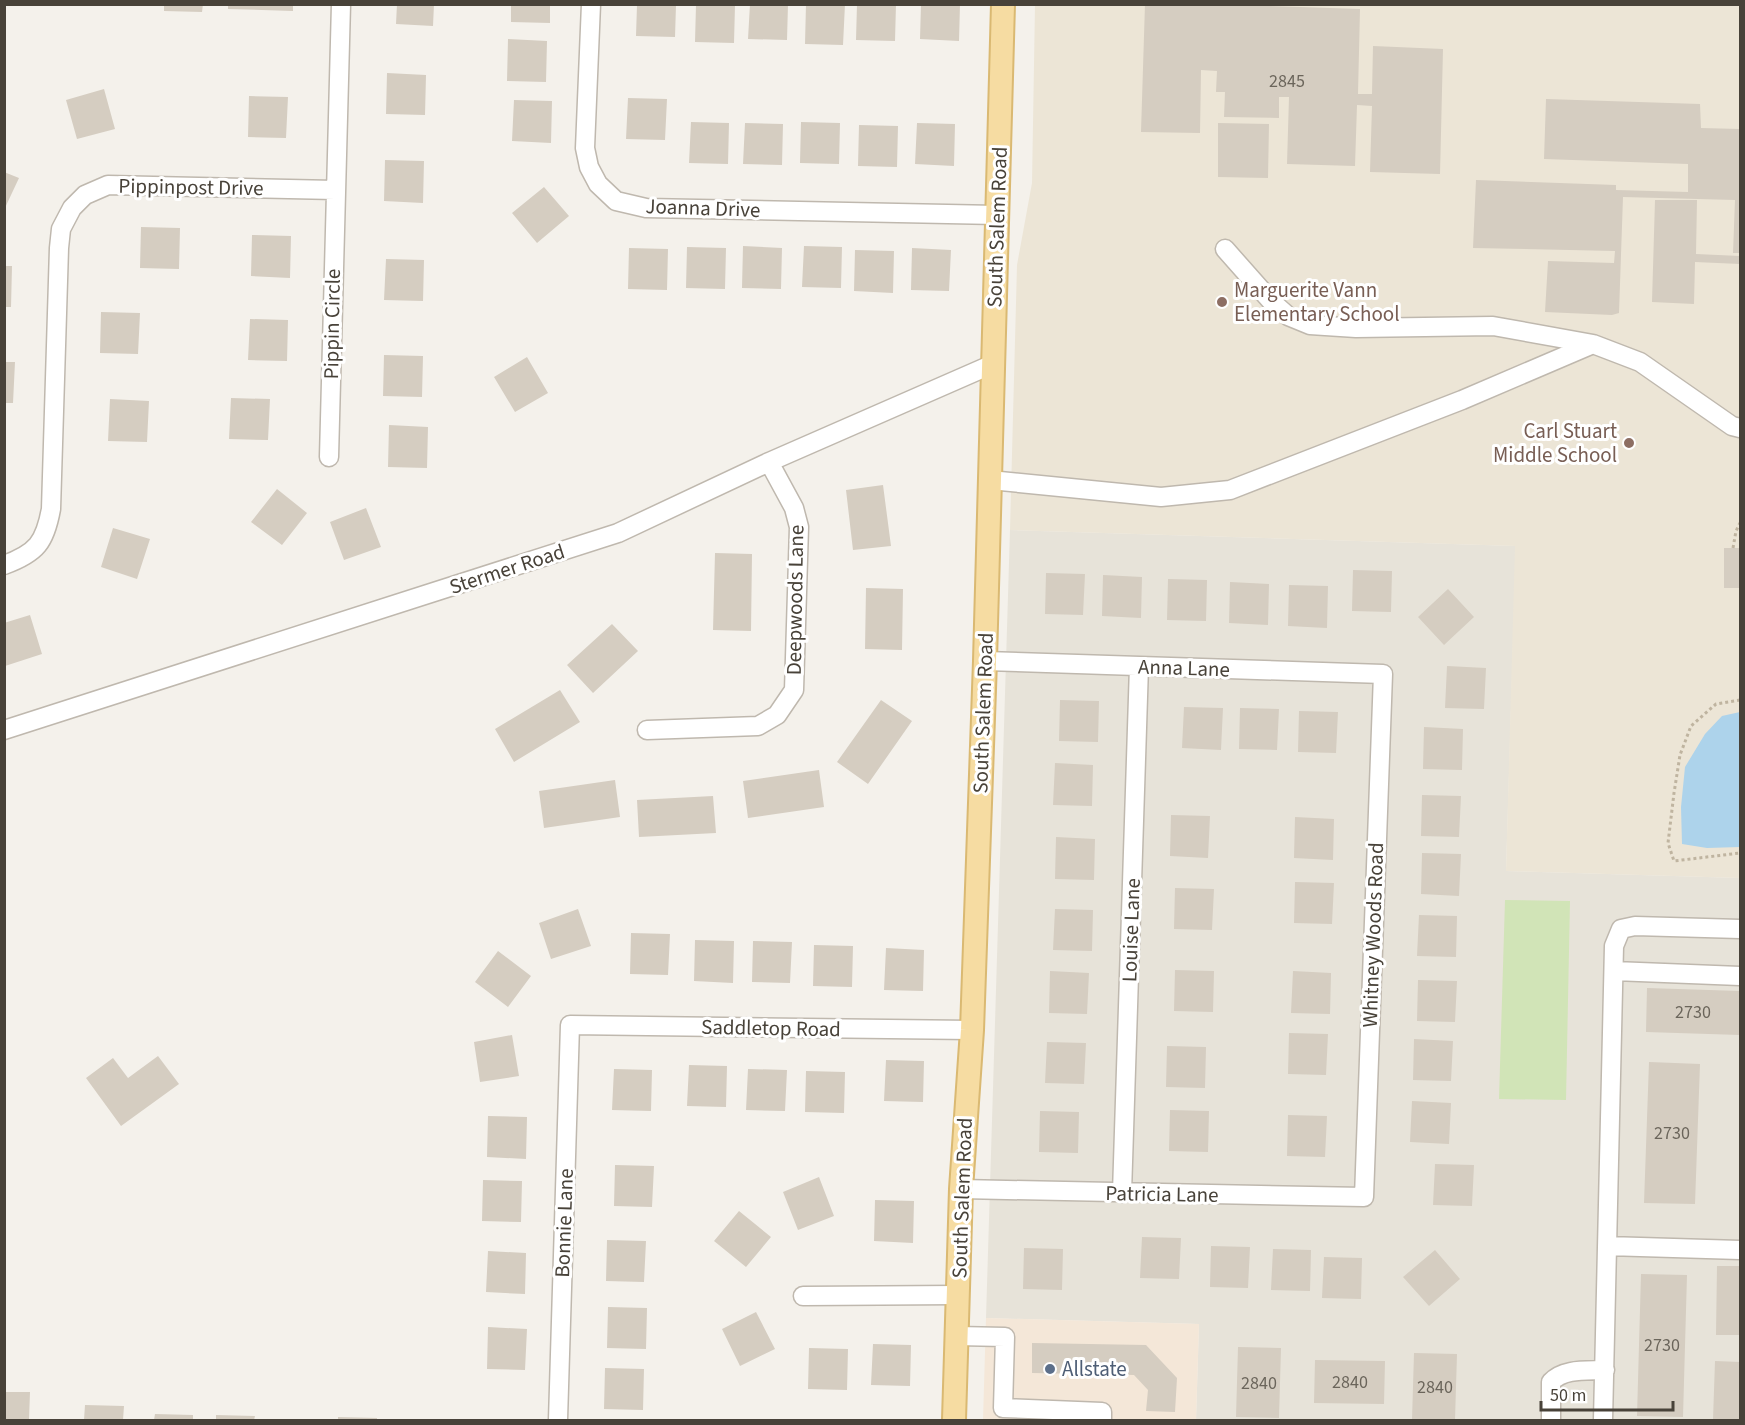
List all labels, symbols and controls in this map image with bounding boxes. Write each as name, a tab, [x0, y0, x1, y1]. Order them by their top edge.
house number: 2845	[1269, 69, 1305, 94]
street label: South Salem Road	[979, 146, 1015, 308]
street label: Pippinpost Drive	[118, 171, 264, 203]
street label: Joanna Drive	[645, 191, 761, 225]
street label: Pippin Circle	[316, 268, 348, 380]
place label: Marguerite Vann Elementary School	[1234, 275, 1400, 329]
marker: Marguerite Vann Elementary School	[1215, 295, 1229, 309]
place label: Carl Stuart Middle School	[1493, 416, 1617, 470]
marker: Carl Stuart Middle School	[1622, 436, 1636, 450]
street label: Deepwoods Lane	[779, 525, 811, 675]
street label: Stermer Road	[445, 536, 569, 602]
street label: South Salem Road	[965, 632, 1001, 794]
street label: Anna Lane	[1138, 651, 1230, 685]
street label: Whitney Woods Road	[1355, 842, 1391, 1028]
street label: Louise Lane	[1114, 877, 1148, 983]
house number: 2730	[1675, 1000, 1711, 1025]
street label: Saddletop Road	[701, 1012, 841, 1044]
street label: South Salem Road	[944, 1117, 980, 1279]
house number: 2730	[1654, 1121, 1690, 1146]
street label: Bonnie Lane	[547, 1168, 581, 1278]
street label: Patricia Lane	[1105, 1178, 1219, 1210]
house number: 2730	[1644, 1333, 1680, 1358]
place label: Allstate	[1062, 1354, 1127, 1384]
marker: Allstate	[1043, 1362, 1057, 1376]
house number: 2840	[1332, 1370, 1368, 1395]
house number: 2840	[1241, 1371, 1277, 1396]
scale bar	[1541, 1374, 1673, 1412]
house number: 2840	[1417, 1375, 1453, 1400]
text: 50 m	[1550, 1383, 1586, 1408]

